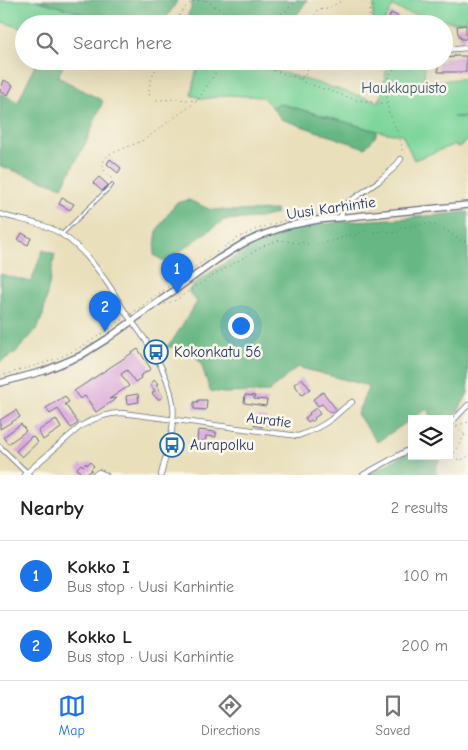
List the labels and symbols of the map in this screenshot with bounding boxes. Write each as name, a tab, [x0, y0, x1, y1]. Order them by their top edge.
park label: Haukkapuisto	[361, 79, 447, 97]
street label: Uusi Karhintie	[285, 193, 377, 223]
pin: 1	[161, 253, 193, 294]
pin: 2	[89, 291, 121, 332]
your location	[228, 313, 254, 339]
bus stop icon: Kokonkatu 56	[143, 339, 169, 365]
place label: Kokonkatu 56	[174, 343, 261, 361]
street label: Auratie	[246, 408, 293, 432]
bus stop icon: Aurapolku	[159, 432, 185, 458]
place label: Aurapolku	[190, 436, 254, 454]

